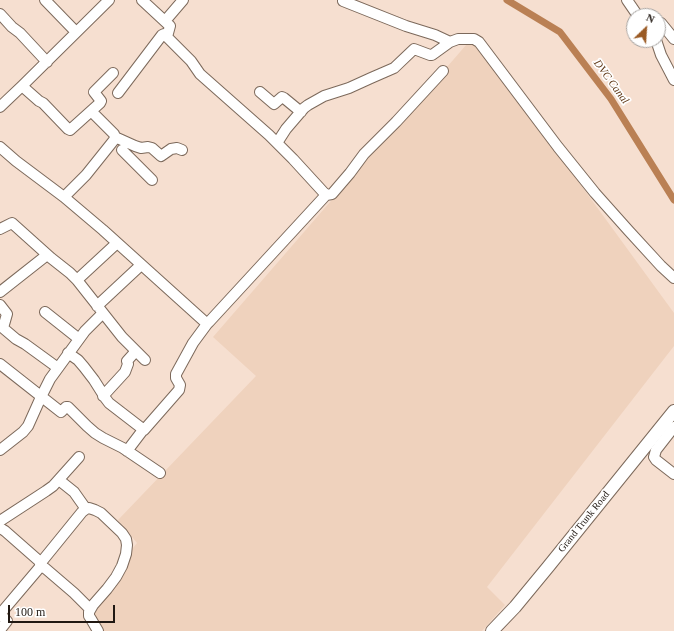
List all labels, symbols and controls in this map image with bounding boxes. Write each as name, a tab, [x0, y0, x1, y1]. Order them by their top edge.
north arrow	[626, 8, 666, 48]
text: N	[645, 11, 657, 25]
water label: DVC Canal	[590, 57, 632, 107]
street label: Grand Trunk Road	[556, 489, 612, 555]
scale bar	[10, 597, 117, 623]
text: 100 m	[15, 605, 45, 619]

